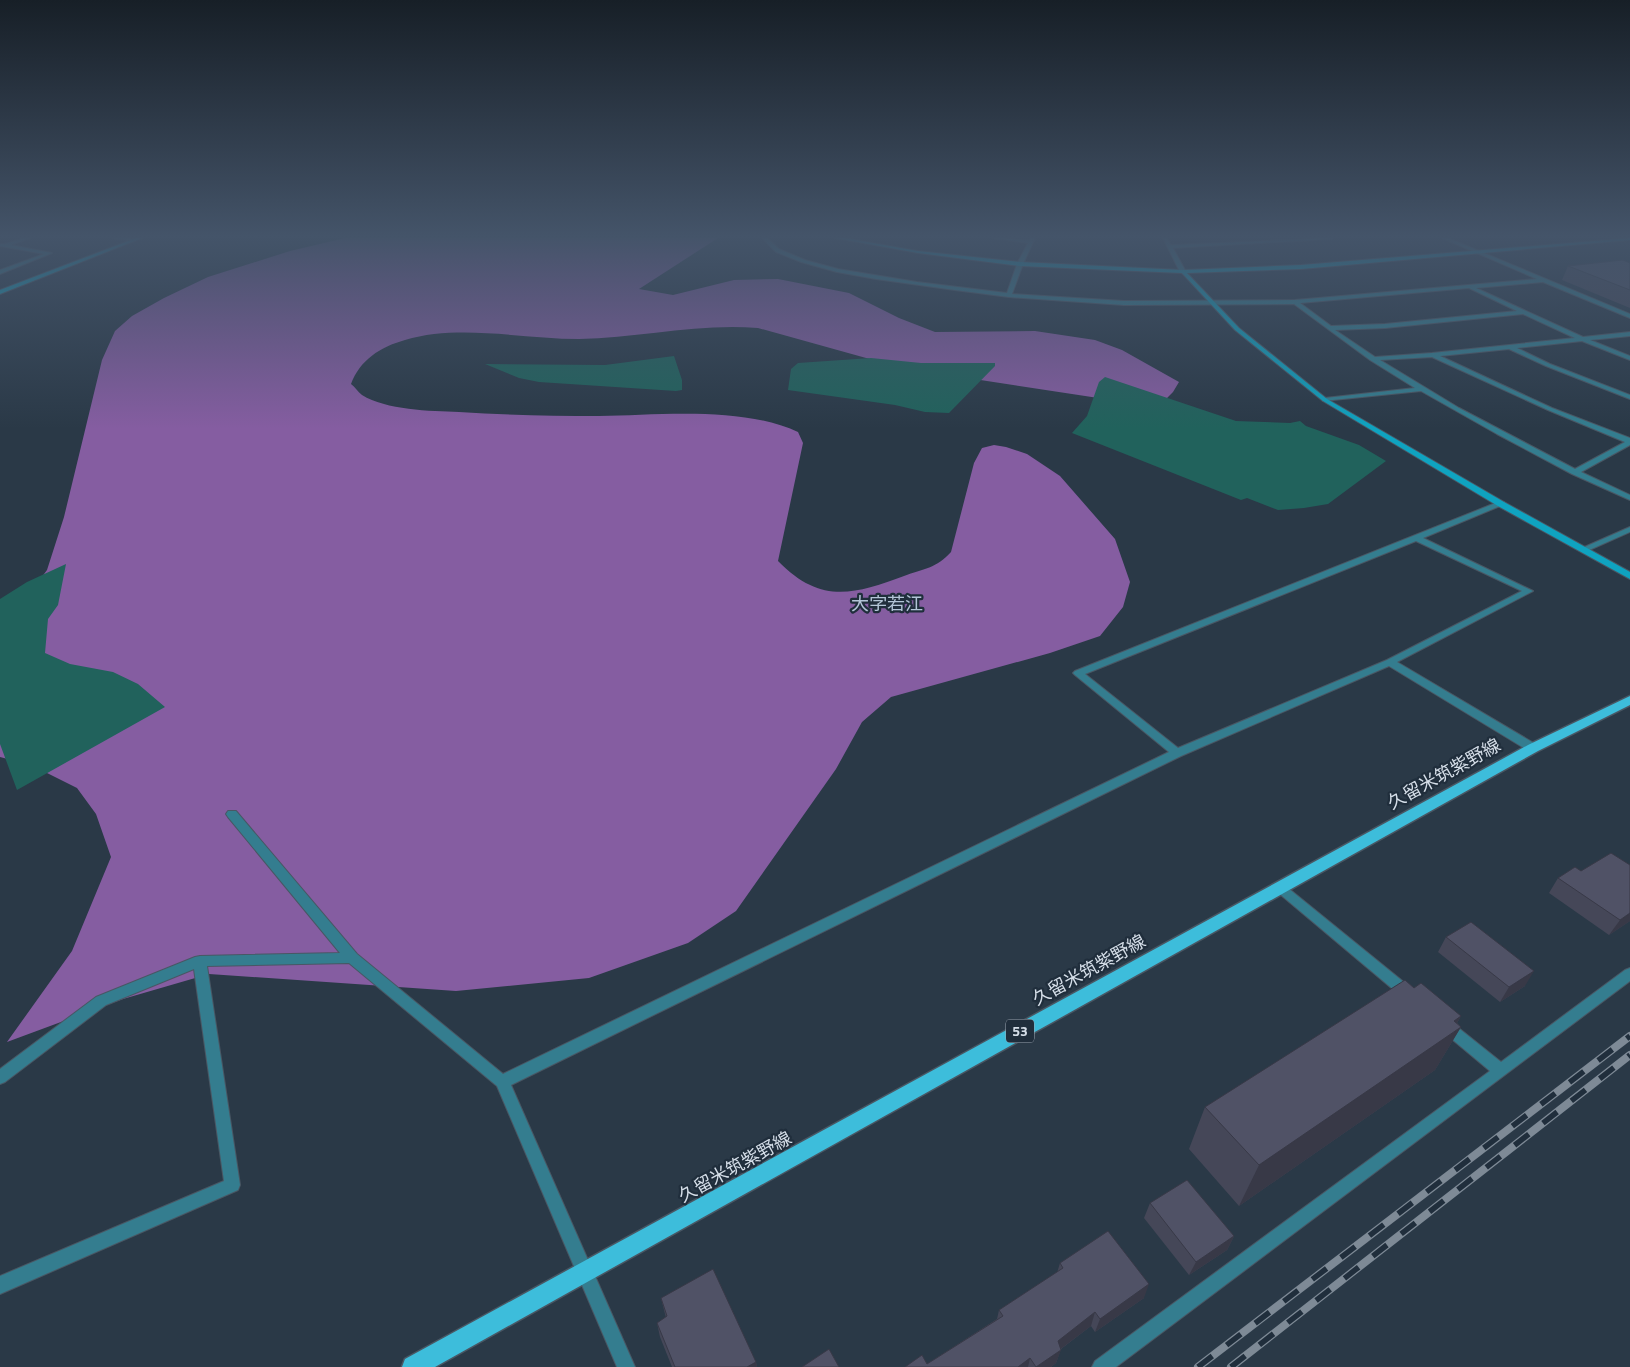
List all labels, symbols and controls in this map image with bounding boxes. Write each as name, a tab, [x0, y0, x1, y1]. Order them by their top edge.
district label: 大字若江	[851, 590, 923, 617]
street label: 久留米筑紫野線	[1382, 731, 1505, 816]
street label: 久留米筑紫野線	[1027, 927, 1150, 1012]
road number: 53	[1006, 1019, 1034, 1042]
street label: 久留米筑紫野線	[673, 1124, 796, 1209]

